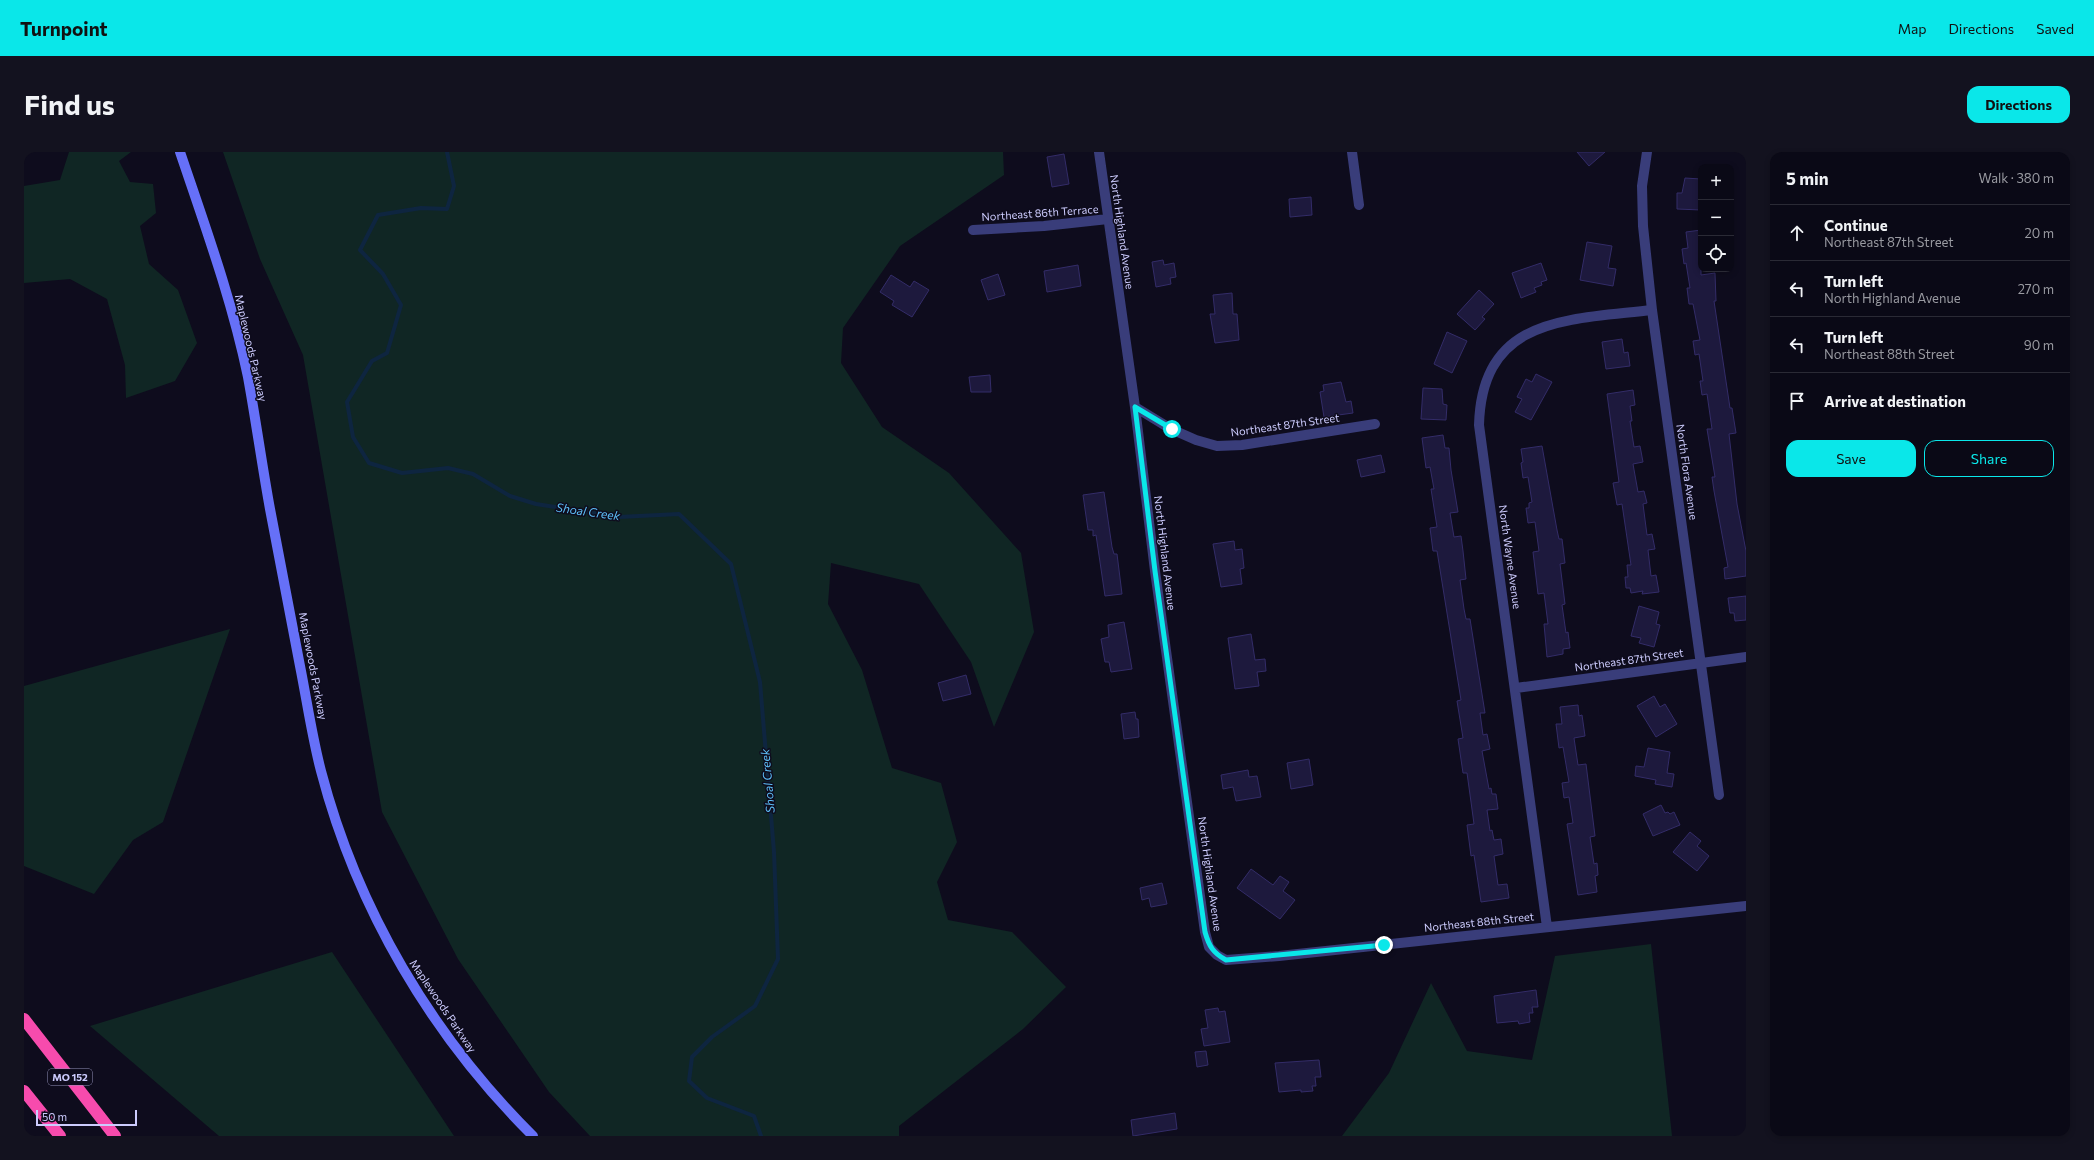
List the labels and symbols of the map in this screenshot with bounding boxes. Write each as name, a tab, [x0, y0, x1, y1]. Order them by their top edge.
street label: North Highland Avenue	[1108, 174, 1137, 290]
street label: Northeast 86th Terrace	[981, 202, 1099, 223]
street label: Maplewoods Parkway	[233, 293, 270, 403]
street label: Northeast 87th Street	[1230, 410, 1341, 439]
route start	[1163, 420, 1181, 438]
street label: North Flora Avenue	[1674, 423, 1701, 521]
street label: North Highland Avenue	[1152, 495, 1179, 611]
water label: Shoal Creek	[555, 500, 622, 523]
street label: North Wayne Avenue	[1497, 504, 1524, 610]
street label: Maplewoods Parkway	[297, 611, 330, 721]
street label: Northeast 87th Street	[1574, 645, 1685, 674]
water label: Shoal Creek	[757, 748, 777, 814]
street label: North Highland Avenue	[1196, 816, 1225, 932]
street label: Northeast 88th Street	[1423, 909, 1535, 934]
route end	[1375, 936, 1393, 954]
street label: Maplewoods Parkway	[407, 957, 480, 1055]
road number: MO 152	[48, 1069, 92, 1085]
scale bar	[36, 1108, 137, 1127]

